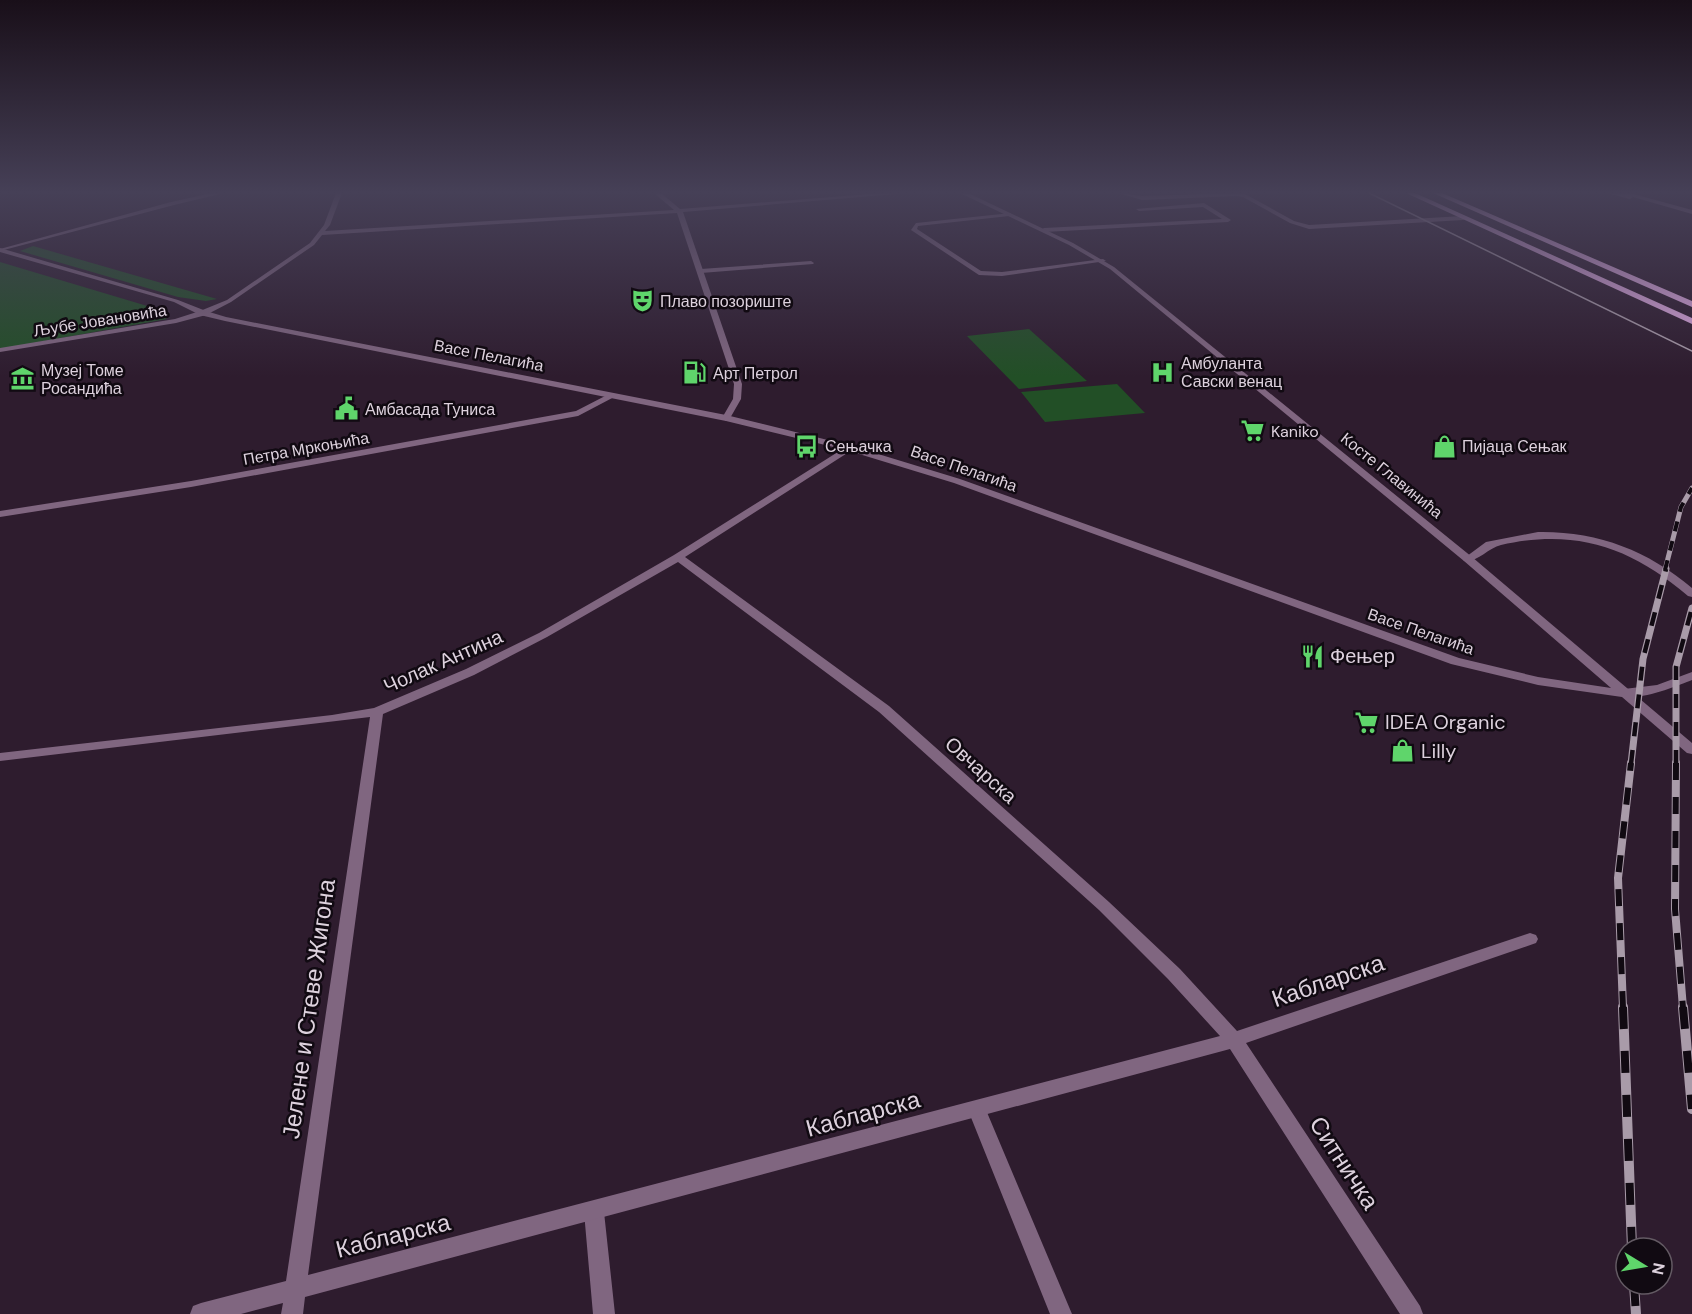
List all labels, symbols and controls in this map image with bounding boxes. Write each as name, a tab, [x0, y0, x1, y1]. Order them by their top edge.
theatre icon: Плаво позориште	[629, 288, 655, 314]
place label: Плаво позориште	[660, 291, 791, 312]
street label: Љубе Јовановића	[32, 300, 168, 341]
street label: Васе Пелагића	[432, 335, 546, 376]
place label: Амбуланта Савски венац	[1181, 353, 1282, 392]
hospital icon: Амбуланта Савски венац	[1150, 359, 1176, 385]
place label: Музеј Томе Росандића	[41, 360, 124, 399]
fuel station icon: Арт Петрол	[682, 360, 708, 386]
place label: Арт Петрол	[713, 363, 798, 384]
museum icon: Музеј Томе Росандића	[10, 366, 36, 392]
public building icon: Амбасада Туниса	[334, 396, 360, 422]
place label: Амбасада Туниса	[365, 399, 495, 420]
supermarket icon: Kaniko	[1240, 418, 1266, 444]
place label: Kaniko	[1271, 421, 1319, 442]
street label: Петра Мркоњића	[242, 427, 371, 470]
street label: Косте Главинића	[1336, 428, 1447, 523]
bus stop icon: Сењачка	[794, 433, 820, 459]
shop icon: Пијаца Сењак	[1431, 433, 1457, 459]
place label: Сењачка	[825, 436, 892, 457]
place label: Пијаца Сењак	[1462, 436, 1568, 457]
street label: Васе Пелагића	[908, 440, 1020, 497]
street label: Васе Пелагића	[1365, 603, 1477, 660]
street label: Чолак Антина	[379, 623, 507, 699]
restaurant icon: Фењер	[1299, 643, 1325, 669]
place label: Фењер	[1330, 643, 1395, 669]
supermarket icon: IDEA Organic	[1354, 709, 1380, 735]
place label: IDEA Organic	[1385, 709, 1506, 735]
street label: Овчарска	[940, 731, 1023, 810]
shop icon: Lilly	[1390, 738, 1416, 764]
place label: Lilly	[1421, 738, 1456, 764]
street label: Јелене и Стеве Жигона	[275, 876, 342, 1141]
street label: Кабларска	[1267, 947, 1389, 1014]
street label: Кабларска	[802, 1083, 924, 1144]
street label: Ситничка	[1303, 1110, 1386, 1216]
street label: Кабларска	[332, 1206, 454, 1265]
north arrow	[1614, 1236, 1674, 1296]
text: N	[1647, 1261, 1670, 1276]

